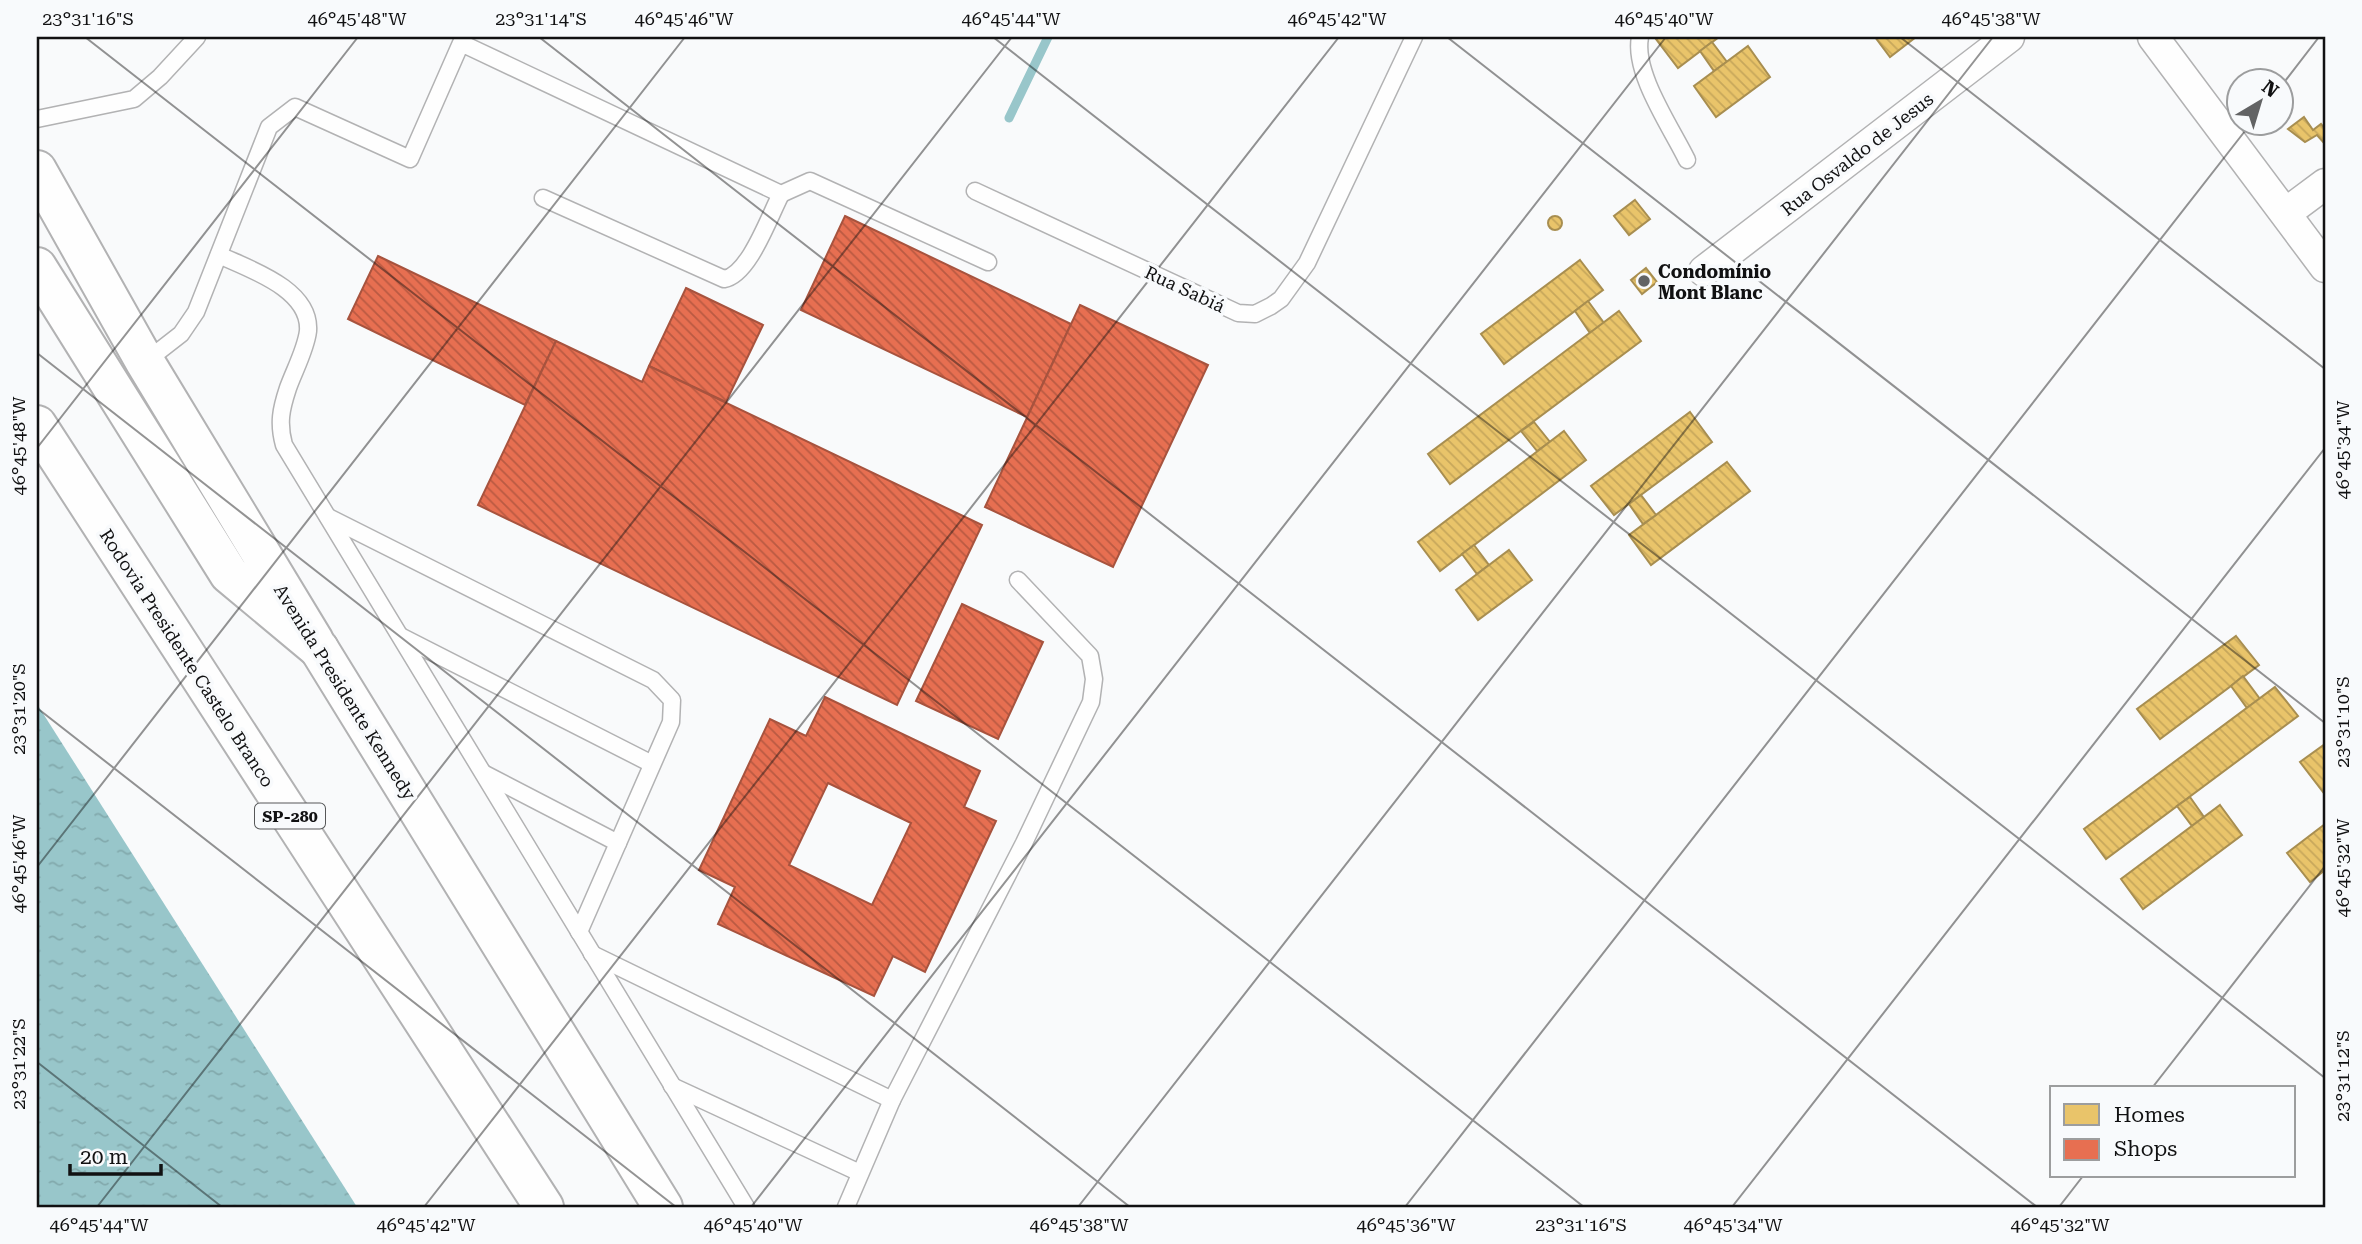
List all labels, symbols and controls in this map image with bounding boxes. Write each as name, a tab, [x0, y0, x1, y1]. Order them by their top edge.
text: 23°31'16"S	[42, 8, 134, 29]
text: 46°45'48"W	[308, 8, 407, 29]
text: 23°31'14"S	[495, 8, 587, 29]
text: 46°45'46"W	[635, 8, 734, 29]
text: 46°45'44"W	[962, 8, 1061, 29]
text: 46°45'42"W	[1288, 8, 1387, 29]
text: 46°45'40"W	[1615, 8, 1714, 29]
text: 46°45'38"W	[1942, 8, 2041, 29]
north arrow	[2226, 66, 2296, 136]
text: N	[2257, 75, 2283, 103]
street label: Rua Osvaldo de Jesus	[1777, 88, 1937, 220]
street label: Rua Sabiá	[1142, 261, 1229, 317]
place label: Condomínio Mont Blanc	[1658, 261, 1772, 303]
marker: Condomínio Mont Blanc	[1636, 273, 1652, 289]
text: 46°45'48"W	[8, 396, 29, 495]
text: 46°45'34"W	[2332, 400, 2353, 499]
street label: Rodovia Presidente Castelo Branco	[96, 525, 278, 791]
street label: Avenida Presidente Kennedy	[270, 580, 420, 804]
text: 23°31'20"S	[8, 663, 29, 755]
text: 23°31'10"S	[2332, 676, 2353, 768]
road number: SP-280	[255, 804, 325, 828]
text: 46°45'46"W	[8, 814, 29, 913]
text: 46°45'32"W	[2332, 818, 2353, 917]
text: 23°31'22"S	[8, 1018, 29, 1110]
text: 23°31'12"S	[2332, 1030, 2353, 1122]
legend	[2050, 1086, 2296, 1178]
text: Homes	[2114, 1103, 2185, 1127]
scale bar	[70, 1132, 161, 1176]
text: Shops	[2114, 1137, 2177, 1161]
text: 20 m	[80, 1145, 128, 1169]
text: 46°45'44"W	[50, 1214, 149, 1235]
text: 46°45'42"W	[377, 1214, 476, 1235]
text: 46°45'40"W	[704, 1214, 803, 1235]
text: 46°45'38"W	[1030, 1214, 1129, 1235]
text: 46°45'36"W	[1357, 1214, 1456, 1235]
text: 23°31'16"S	[1535, 1214, 1627, 1235]
text: 46°45'34"W	[1684, 1214, 1783, 1235]
text: 46°45'32"W	[2011, 1214, 2110, 1235]

